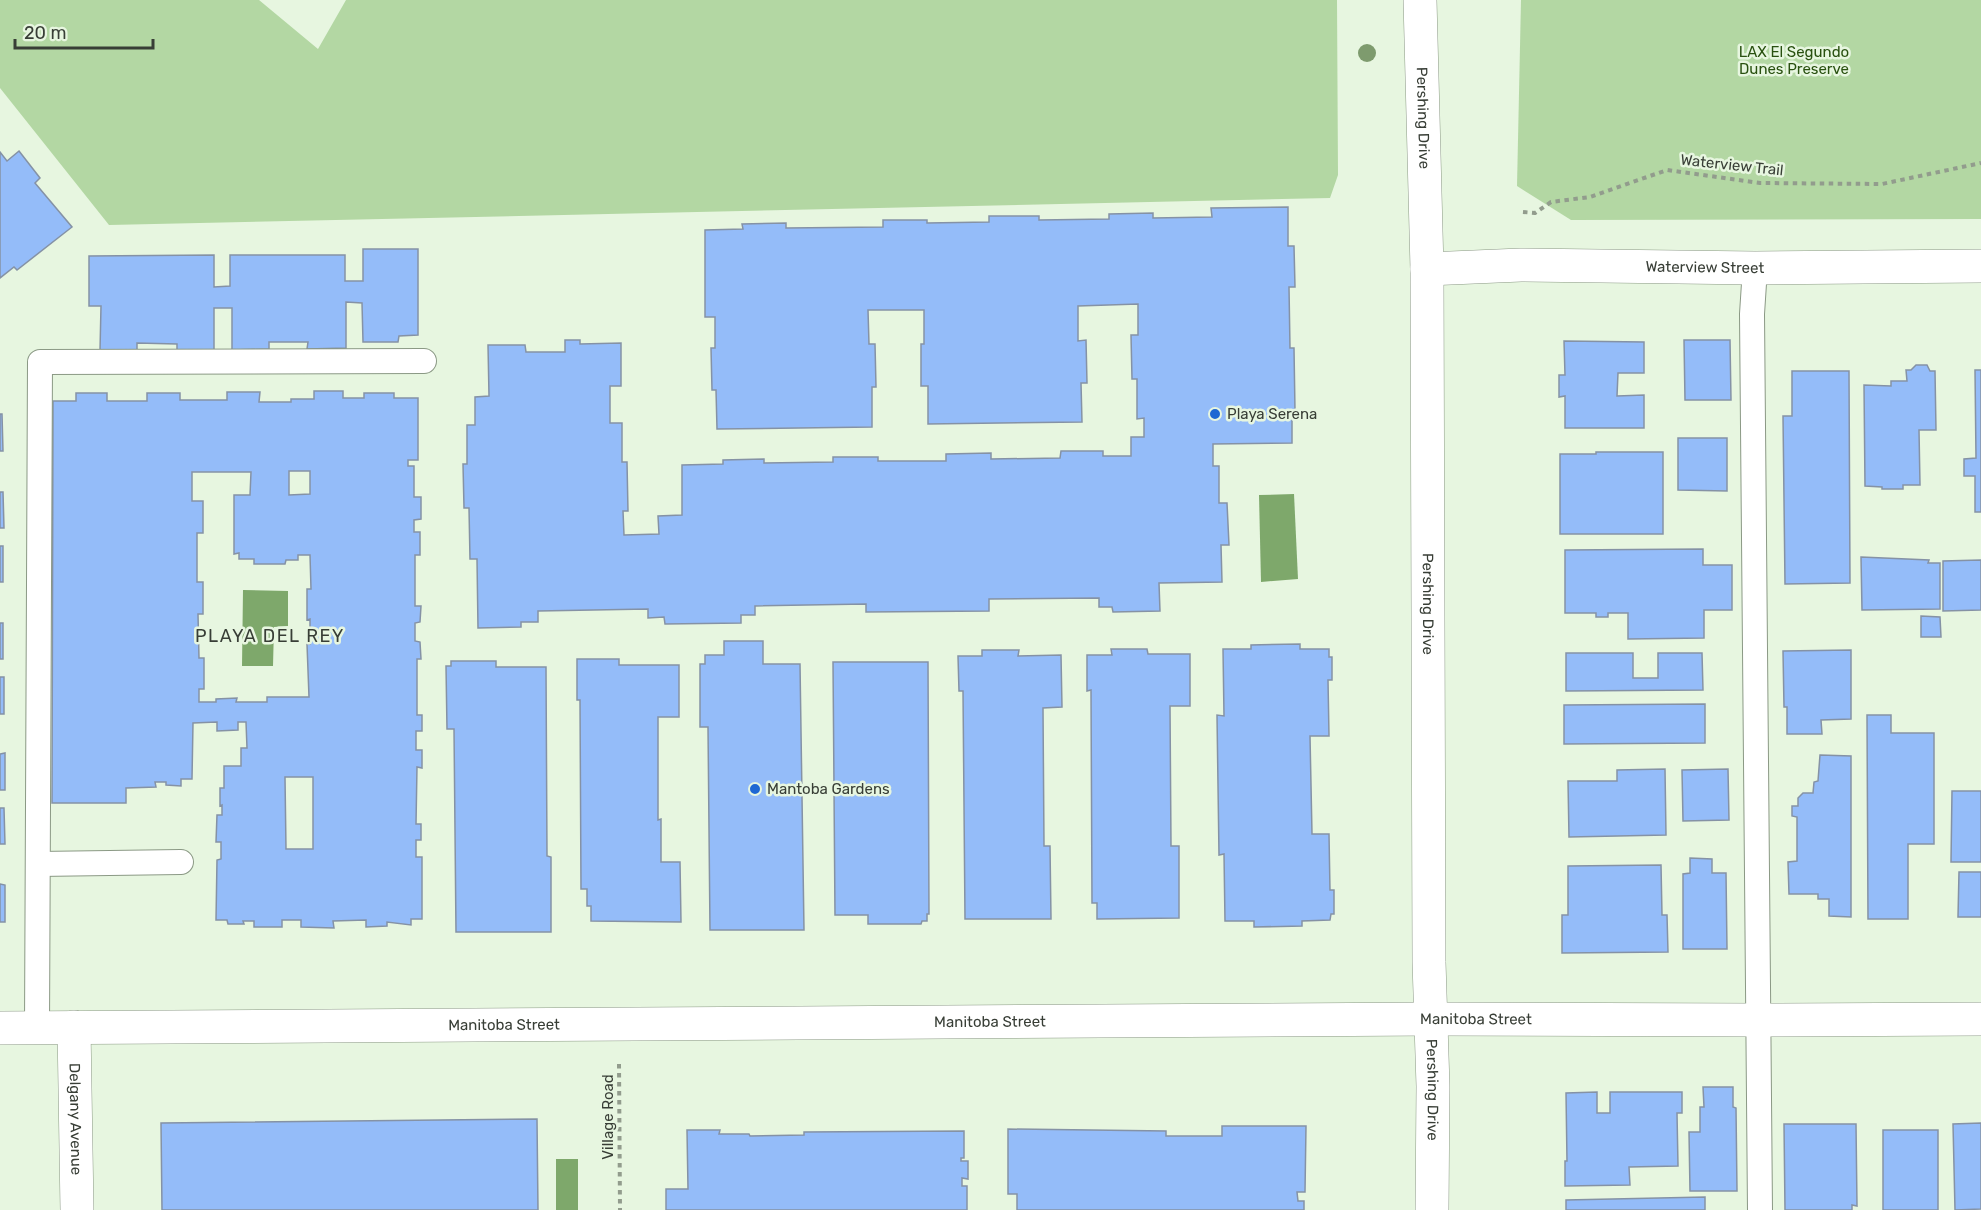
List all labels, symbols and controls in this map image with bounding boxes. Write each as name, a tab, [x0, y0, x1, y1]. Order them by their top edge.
scale bar	[15, 12, 153, 50]
text: 20 m	[24, 22, 66, 44]
park label: LAX El Segundo Dunes Preserve	[1739, 43, 1849, 78]
street label: Pershing Drive	[1413, 67, 1433, 169]
street label: Waterview Trail	[1680, 151, 1784, 179]
street label: Waterview Street	[1645, 258, 1765, 277]
place label: Playa Serena	[1227, 405, 1317, 423]
marker: Playa Serena	[1208, 407, 1222, 421]
street label: Pershing Drive	[1419, 553, 1437, 655]
district label: PLAYA DEL REY	[195, 625, 345, 647]
place label: Mantoba Gardens	[767, 780, 890, 798]
marker: Mantoba Gardens	[748, 782, 762, 796]
street label: Manitoba Street	[1420, 1010, 1532, 1028]
street label: Manitoba Street	[934, 1012, 1046, 1031]
street label: Manitoba Street	[448, 1015, 560, 1034]
street label: Pershing Drive	[1422, 1039, 1442, 1141]
street label: Delgany Avenue	[66, 1063, 85, 1175]
street label: Village Road	[599, 1074, 617, 1160]

